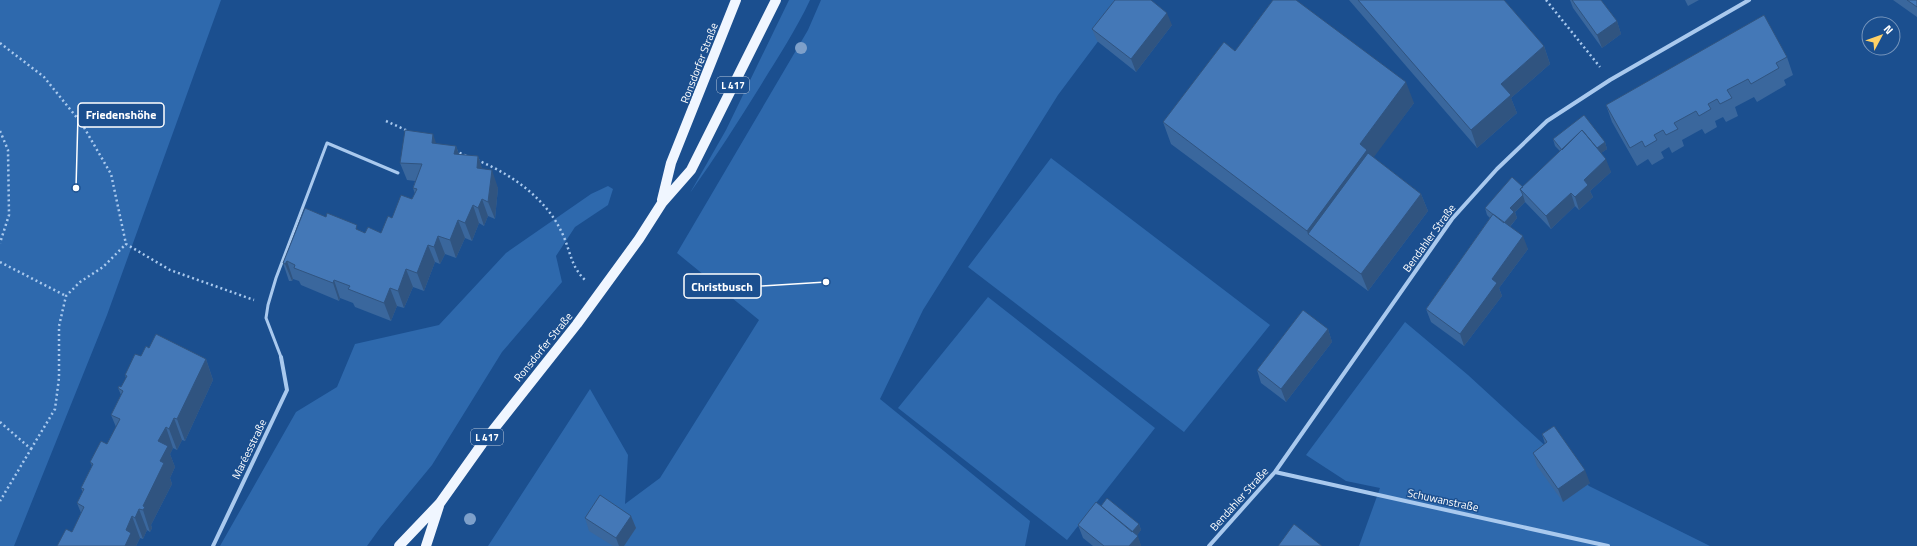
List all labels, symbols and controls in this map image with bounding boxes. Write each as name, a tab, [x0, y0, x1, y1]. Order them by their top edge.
north arrow	[1861, 16, 1901, 56]
street label: Ronsdorfer Straße	[676, 20, 722, 106]
text: N	[1880, 21, 1897, 38]
road number: L 417	[717, 77, 749, 93]
callout: Friedenshöhe	[78, 103, 164, 127]
text: Friedenshöhe	[86, 105, 156, 124]
street label: Bendahler Straße	[1399, 200, 1459, 275]
callout: Christbusch	[684, 274, 761, 298]
text: Christbusch	[691, 277, 753, 296]
street label: Ronsdorfer Straße	[510, 309, 576, 385]
street label: Maréesstraße	[228, 416, 271, 482]
road number: L 417	[471, 429, 503, 445]
street label: Bendahler Straße	[1206, 463, 1272, 534]
street label: Schuwanstraße	[1406, 485, 1481, 515]

